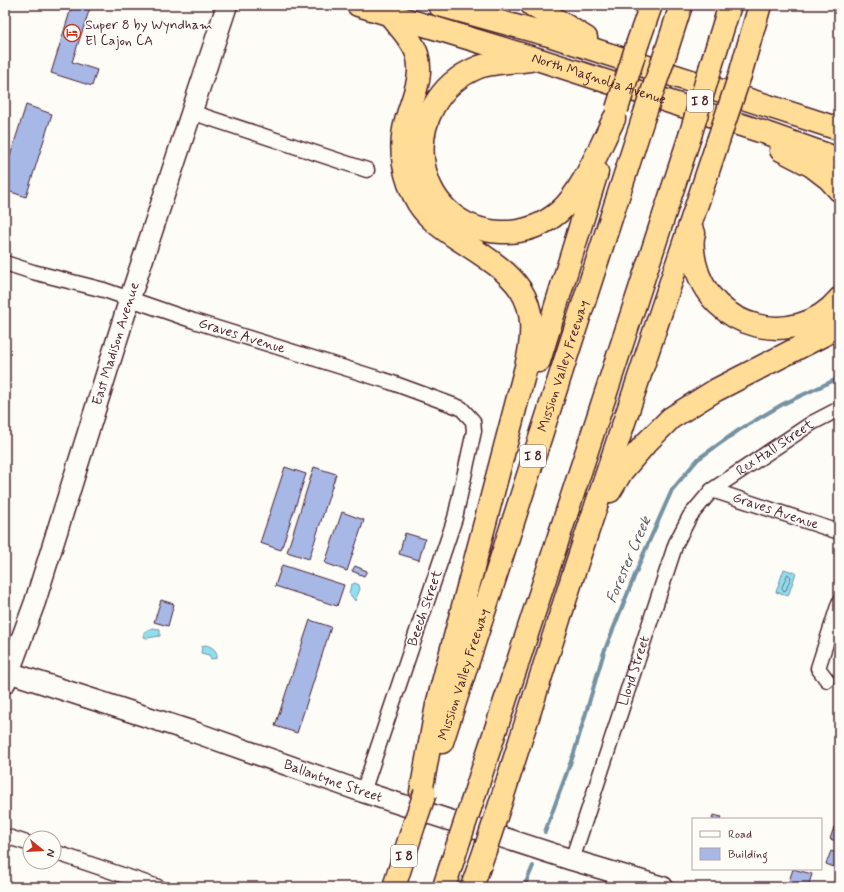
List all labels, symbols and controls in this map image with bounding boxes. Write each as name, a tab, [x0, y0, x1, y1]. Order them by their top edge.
place label: Super 8 by Wyndham El Cajon CA	[85, 16, 212, 50]
hotel icon: Super 8 by Wyndham El Cajon CA	[62, 23, 82, 43]
street label: North Magnolia Avenue	[530, 49, 668, 109]
road number: I 8	[687, 90, 713, 112]
street label: East Madison Avenue	[88, 280, 144, 408]
street label: Mission Valley Freeway	[534, 298, 593, 434]
street label: Graves Avenue	[196, 314, 288, 358]
street label: Rex Hall Street	[733, 415, 818, 480]
road number: I 8	[520, 445, 546, 467]
street label: Graves Avenue	[730, 488, 821, 534]
water label: Forester Creek	[602, 512, 657, 606]
street label: Beech Street	[404, 567, 447, 649]
street label: Mission Valley Freeway	[434, 606, 493, 743]
street label: Lloyd Street	[614, 634, 654, 708]
street label: Ballantyne Street	[281, 756, 385, 807]
legend	[692, 818, 822, 870]
text: Road	[728, 827, 752, 843]
north arrow	[22, 830, 62, 870]
road number: I 8	[391, 845, 417, 867]
text: N	[43, 847, 58, 858]
text: Building	[728, 847, 768, 864]

